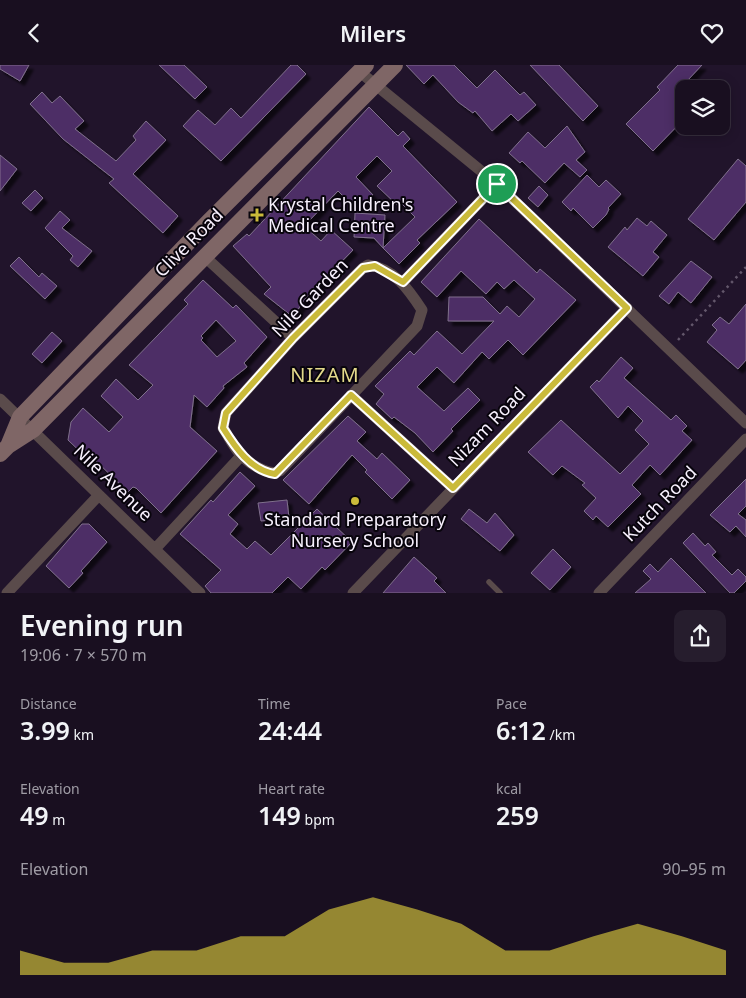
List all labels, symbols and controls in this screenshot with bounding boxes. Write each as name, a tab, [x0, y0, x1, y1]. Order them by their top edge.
text: Milers	[340, 18, 406, 48]
icon: back	[20, 19, 48, 47]
icon: heart	[698, 19, 726, 47]
map controls	[675, 80, 730, 135]
button: layers	[675, 80, 730, 135]
pin	[476, 163, 518, 205]
icon: arrive	[483, 170, 511, 198]
place label: Krystal Children's Medical Centre	[268, 192, 413, 237]
street label: Clive Road	[149, 203, 228, 282]
marker: Krystal Children's Medical Centre	[250, 208, 264, 222]
street label: Nile Garden	[266, 253, 353, 342]
district label: NIZAM	[290, 361, 360, 388]
street label: Nizam Road	[442, 381, 530, 471]
street label: Nile Avenue	[69, 439, 158, 526]
street label: Kutch Road	[617, 460, 701, 546]
marker: Standard Preparatory Nursery School	[349, 495, 361, 507]
place label: Standard Preparatory Nursery School	[264, 507, 447, 552]
text: Evening run	[20, 606, 184, 644]
button: share	[674, 610, 726, 662]
text: 19:06 · 7 × 570 m	[20, 644, 147, 666]
text: Distance	[20, 694, 77, 713]
text: Time	[258, 694, 290, 713]
text: Pace	[496, 694, 527, 713]
text: 3.99	[20, 713, 70, 747]
text: 24:44	[258, 713, 322, 747]
text: 6:12	[496, 713, 546, 747]
text: km	[70, 725, 94, 744]
text: /km	[546, 725, 575, 744]
text: Elevation	[20, 779, 80, 798]
text: Heart rate	[258, 779, 325, 798]
text: kcal	[496, 779, 522, 798]
text: 49	[20, 798, 49, 832]
text: 149	[258, 798, 301, 832]
text: 259	[496, 798, 539, 832]
text: m	[49, 810, 65, 829]
text: bpm	[301, 810, 335, 829]
text: Elevation	[20, 858, 88, 880]
text: 90–95 m	[662, 858, 726, 880]

